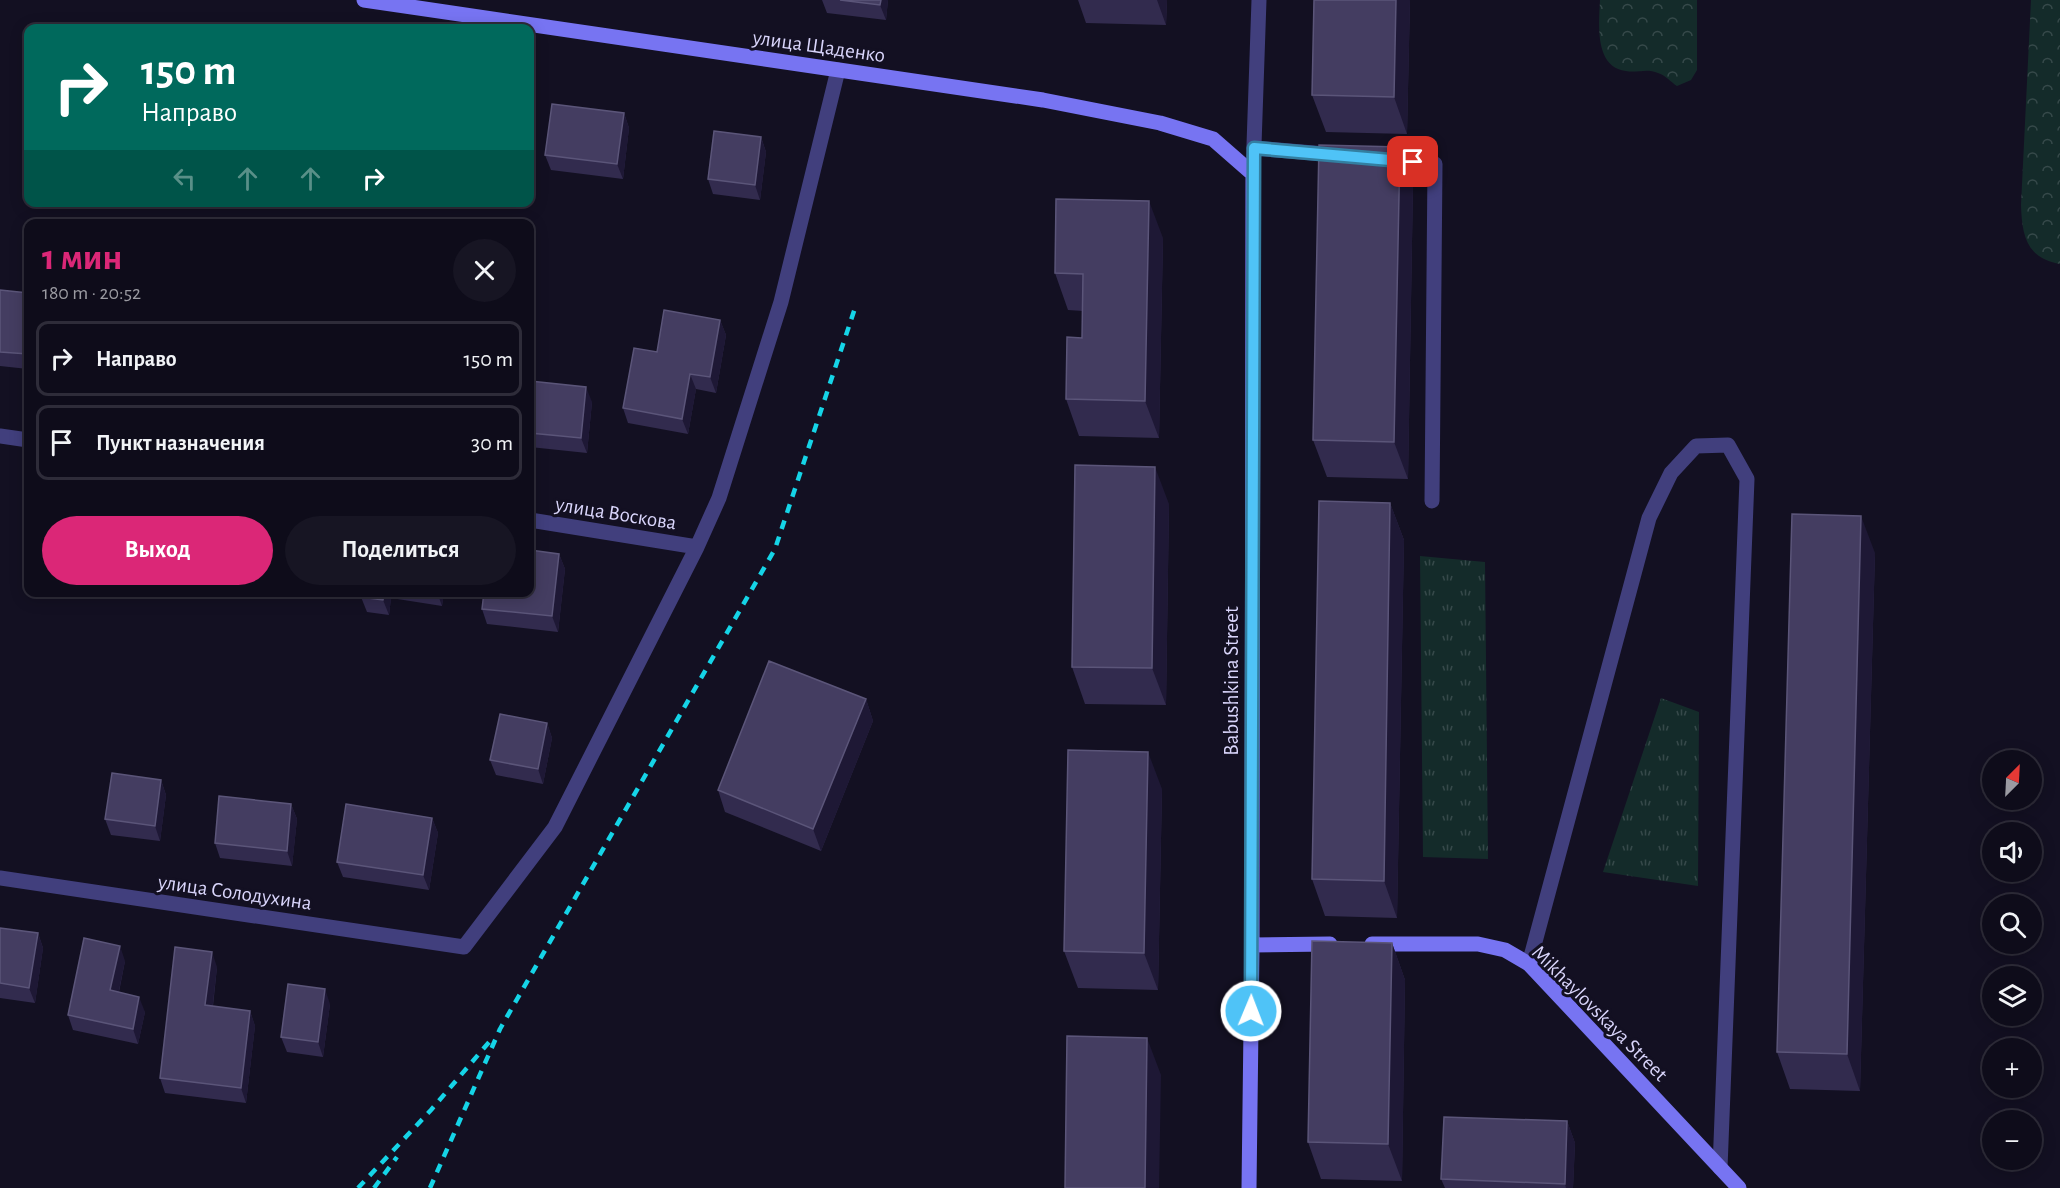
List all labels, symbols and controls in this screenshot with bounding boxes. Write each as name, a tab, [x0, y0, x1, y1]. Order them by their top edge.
street label: улица Щаденко	[750, 27, 887, 66]
icon: right	[42, 48, 120, 126]
text: 150 m	[141, 50, 236, 92]
text: Направо	[141, 99, 237, 126]
pin	[1387, 136, 1438, 187]
icon: arrive	[1396, 145, 1429, 178]
icon: left	[168, 162, 201, 195]
icon: ahead	[231, 162, 264, 195]
icon: ahead	[294, 162, 327, 195]
icon: right	[357, 162, 390, 195]
button: close	[453, 239, 516, 302]
text: 1 мин	[42, 240, 122, 276]
text: 180 m · 20:52	[42, 283, 141, 303]
icon: right	[45, 342, 78, 375]
text: Направо	[96, 348, 177, 370]
text: 150 m	[463, 348, 513, 370]
icon: arrive	[45, 426, 78, 459]
text: Пункт назначения	[96, 432, 265, 454]
text: 30 m	[471, 432, 513, 454]
street label: улица Воскова	[553, 493, 678, 533]
button: Выход	[42, 516, 273, 585]
button: Поделиться	[285, 516, 516, 585]
street label: Babushkina Street	[1221, 606, 1242, 756]
north arrow	[1982, 750, 2042, 810]
map controls	[1982, 750, 2042, 1170]
button: sound	[1982, 822, 2042, 882]
street label: улица Солодухина	[156, 871, 313, 914]
button: search	[1982, 894, 2042, 954]
street label: Mikhaylovskaya Street	[1528, 942, 1672, 1085]
button: layers	[1982, 966, 2042, 1026]
position arrow	[1219, 979, 1283, 1043]
button: +	[1982, 1038, 2042, 1098]
button: −	[1982, 1110, 2042, 1170]

